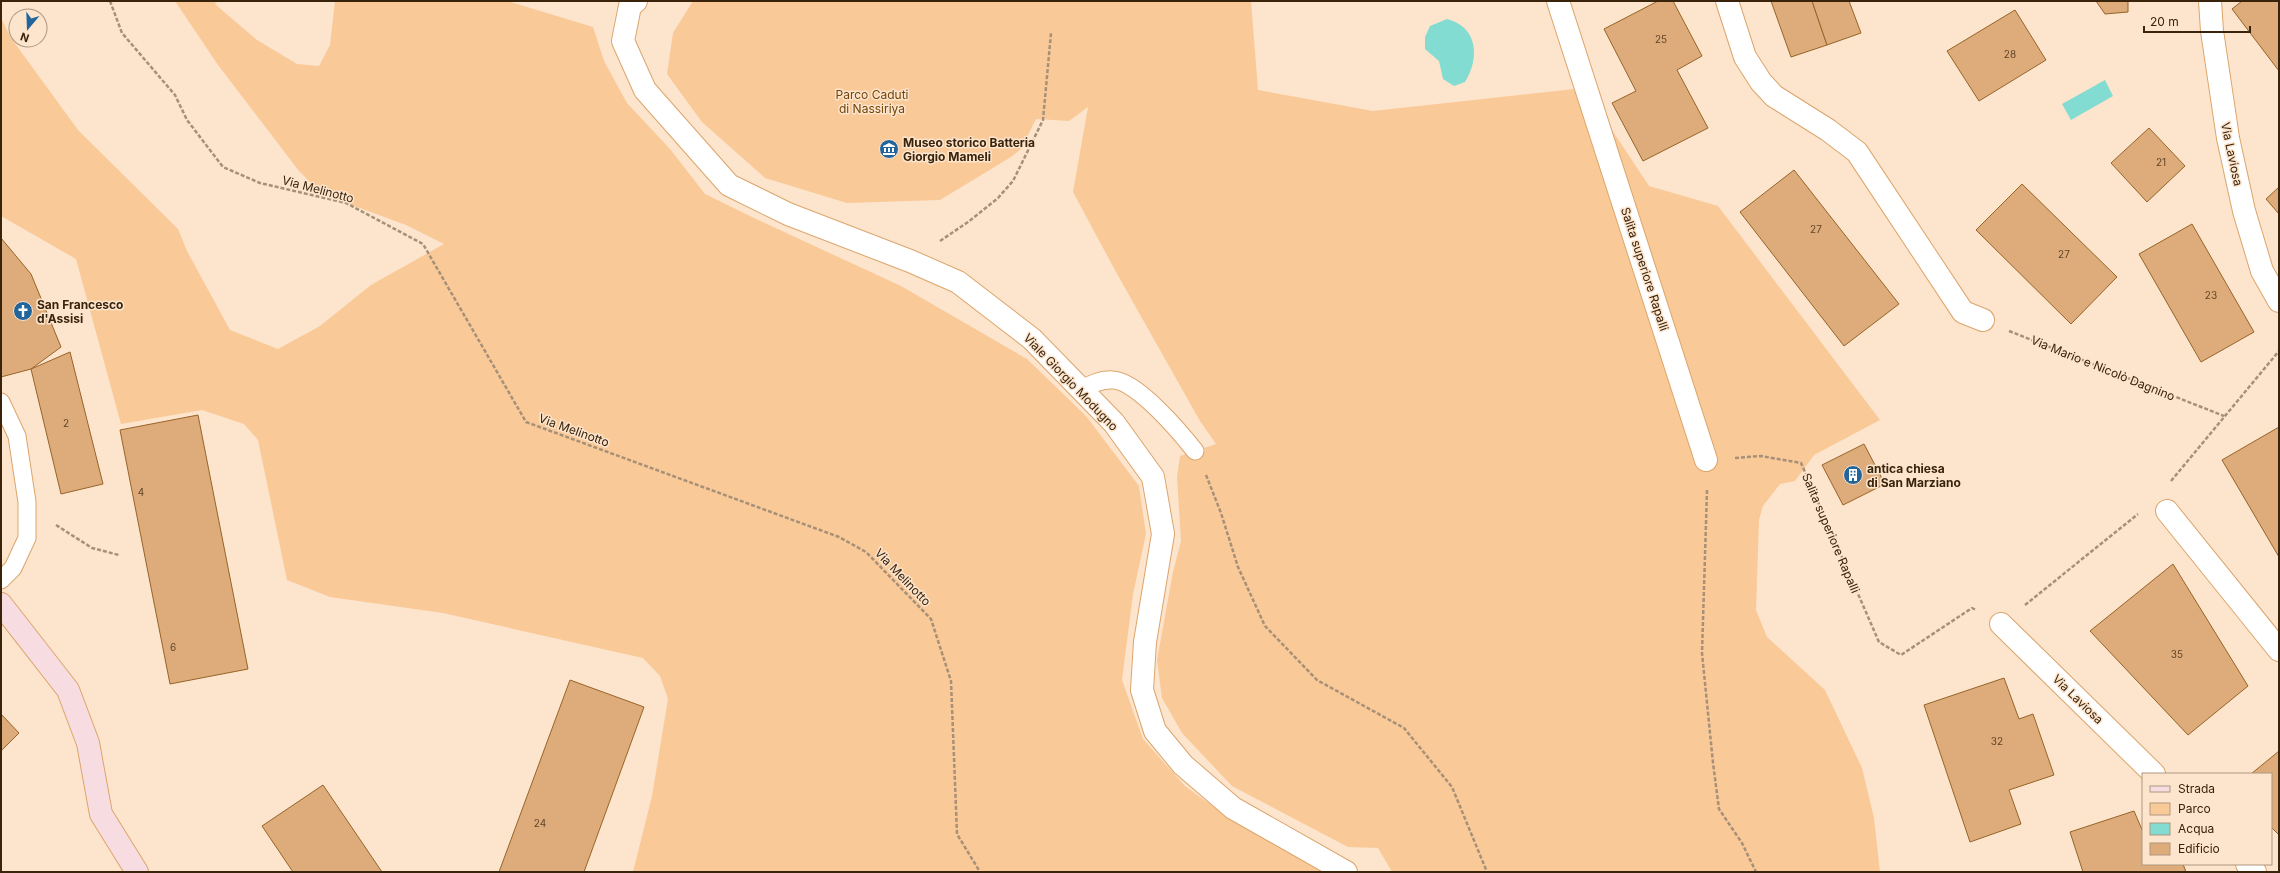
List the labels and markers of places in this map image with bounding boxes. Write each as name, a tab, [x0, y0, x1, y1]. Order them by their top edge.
place label: Museo storico Batteria Giorgio Mameli	[903, 135, 1035, 164]
museum icon: Museo storico Batteria Giorgio Mameli	[878, 138, 900, 160]
place label: San Francesco d'Assisi	[37, 297, 123, 326]
church icon: San Francesco d'Assisi	[12, 300, 34, 322]
place label: antica chiesa di San Marziano	[1867, 461, 1961, 490]
building icon: antica chiesa di San Marziano	[1842, 464, 1864, 486]

